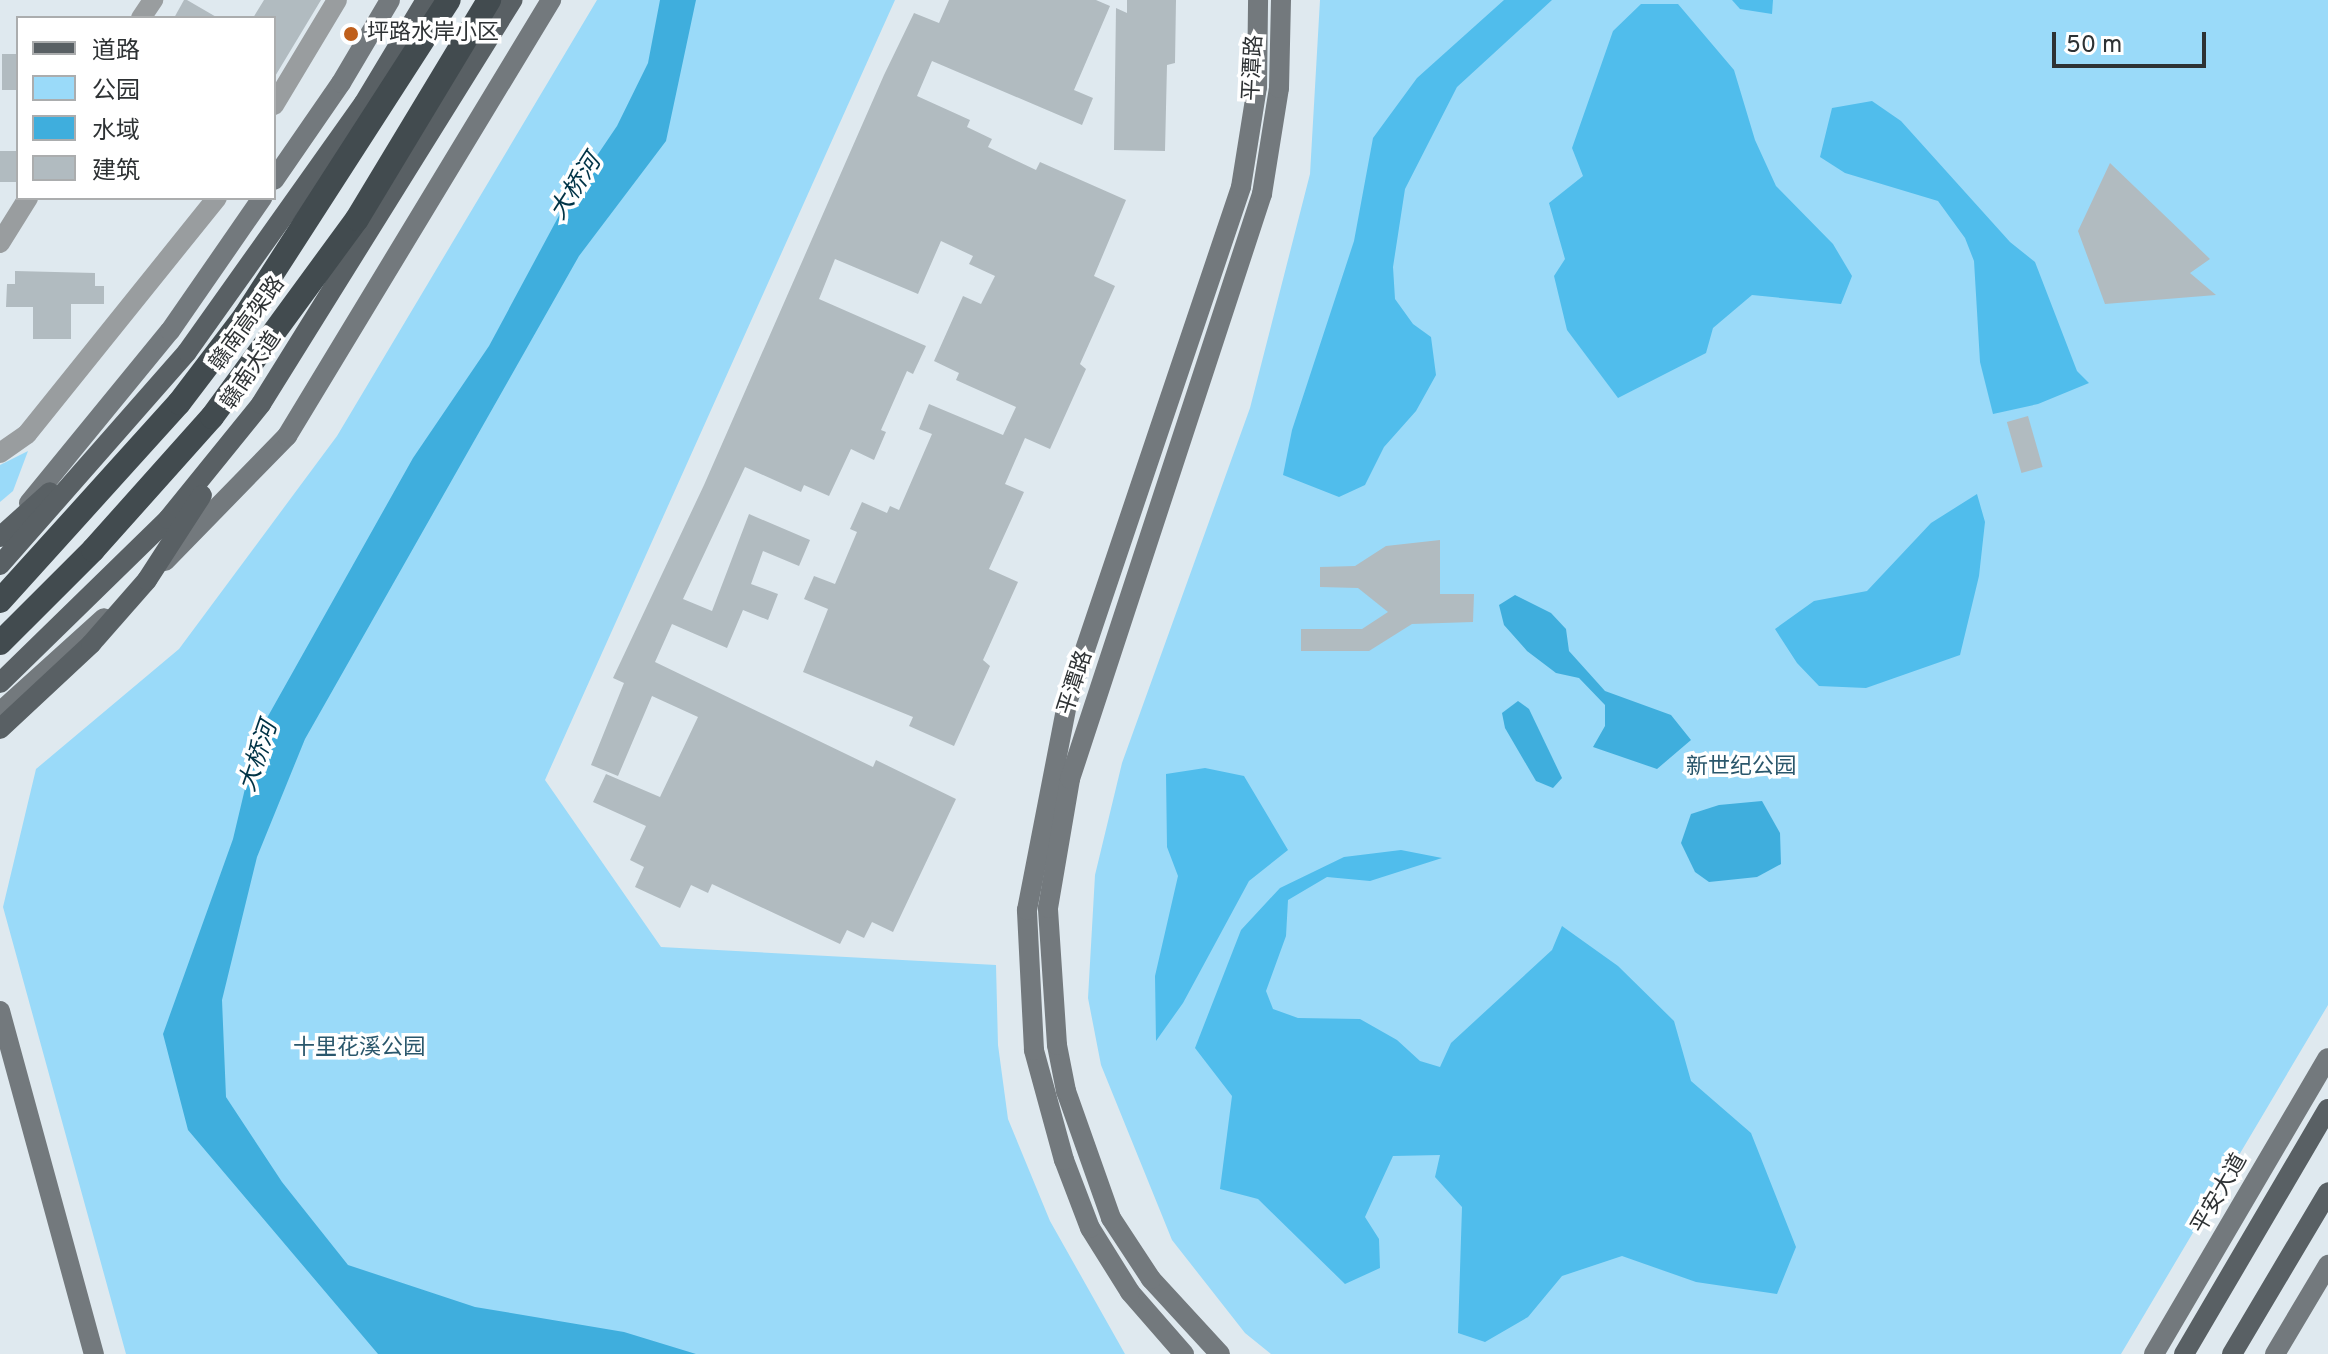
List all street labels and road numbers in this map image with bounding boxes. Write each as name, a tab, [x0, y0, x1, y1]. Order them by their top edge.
street label: 平潭路	[1239, 34, 1269, 102]
street label: 赣南高架路	[205, 272, 291, 376]
street label: 赣南大道	[216, 327, 288, 415]
street label: 平潭路	[1053, 648, 1099, 718]
street label: 平安大道	[2187, 1149, 2253, 1239]

